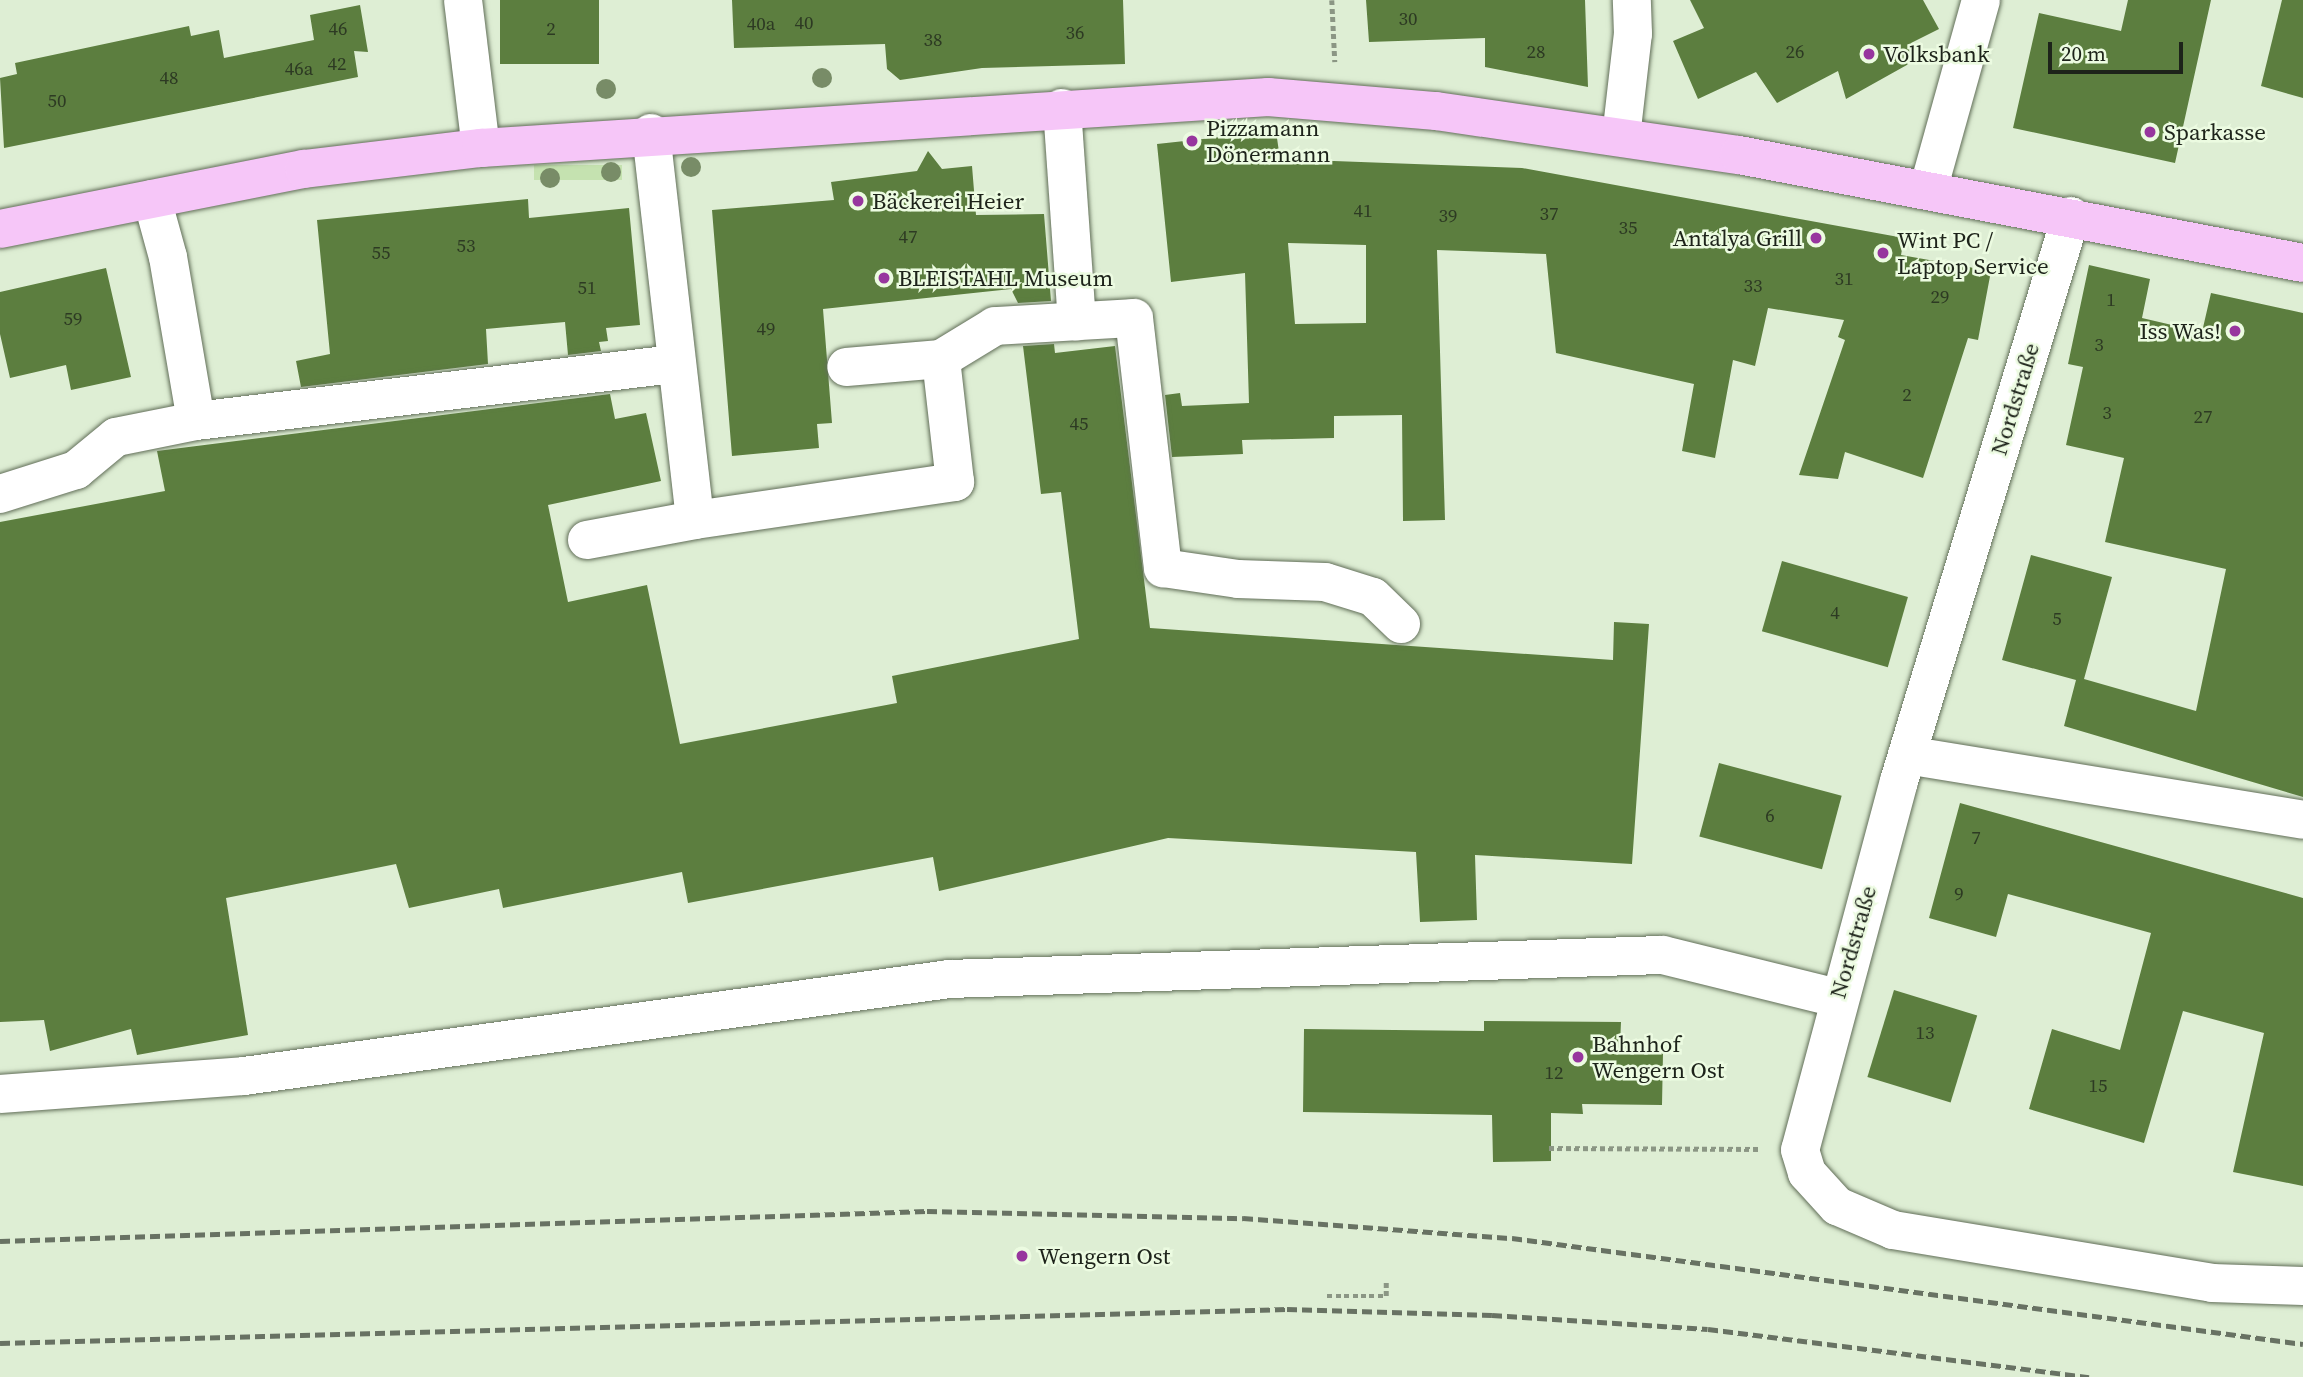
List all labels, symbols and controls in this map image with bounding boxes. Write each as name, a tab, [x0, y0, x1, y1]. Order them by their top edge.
house number: 30	[1399, 8, 1417, 30]
house number: 40	[795, 12, 813, 34]
house number: 40a	[747, 13, 775, 35]
house number: 46	[329, 18, 347, 40]
house number: 2	[546, 18, 556, 40]
house number: 36	[1066, 22, 1084, 44]
scale bar	[2051, 28, 2186, 72]
house number: 38	[924, 29, 942, 51]
text: 20 m	[2061, 39, 2106, 68]
place label: Volksbank	[1883, 40, 1990, 68]
house number: 28	[1527, 41, 1545, 63]
house number: 26	[1786, 41, 1804, 63]
marker: Volksbank	[1861, 46, 1877, 62]
house number: 42	[328, 53, 346, 75]
house number: 46a	[285, 58, 313, 80]
house number: 48	[160, 67, 178, 89]
house number: 50	[48, 90, 66, 112]
place label: Pizzamann Dönermann	[1206, 114, 1331, 168]
place label: Sparkasse	[2164, 118, 2266, 146]
marker: Sparkasse	[2142, 124, 2158, 140]
marker: Pizzamann Dönermann	[1184, 133, 1200, 149]
place label: Bäckerei Heier	[872, 187, 1024, 215]
marker: Bäckerei Heier	[850, 193, 866, 209]
house number: 41	[1354, 200, 1372, 222]
house number: 37	[1540, 203, 1558, 225]
house number: 39	[1439, 205, 1457, 227]
house number: 35	[1619, 217, 1637, 239]
place label: Antalya Grill	[1673, 224, 1802, 252]
house number: 47	[899, 226, 917, 248]
place label: Wint PC / Laptop Service	[1897, 226, 2049, 280]
marker: Antalya Grill	[1808, 230, 1824, 246]
house number: 53	[457, 235, 475, 257]
house number: 55	[372, 242, 390, 264]
marker: Wint PC / Laptop Service	[1875, 245, 1891, 261]
place label: BLEISTAHL Museum	[898, 264, 1113, 292]
house number: 31	[1835, 268, 1853, 290]
marker: BLEISTAHL Museum	[876, 270, 892, 286]
house number: 33	[1744, 275, 1762, 297]
house number: 51	[578, 277, 596, 299]
house number: 29	[1931, 286, 1949, 308]
house number: 1	[2106, 289, 2116, 311]
house number: 59	[64, 308, 82, 330]
place label: Iss Was!	[2139, 317, 2221, 345]
house number: 49	[757, 318, 775, 340]
marker: Iss Was!	[2227, 323, 2243, 339]
house number: 3	[2094, 334, 2104, 356]
street label: Nordstraße	[1985, 340, 2045, 458]
house number: 2	[1902, 384, 1912, 406]
house number: 3	[2102, 402, 2112, 424]
house number: 27	[2194, 406, 2212, 428]
house number: 45	[1070, 413, 1088, 435]
house number: 4	[1830, 602, 1840, 624]
house number: 5	[2052, 608, 2062, 630]
house number: 6	[1765, 805, 1775, 827]
house number: 7	[1971, 827, 1981, 849]
street label: Nordstraße	[1824, 883, 1882, 1001]
house number: 9	[1954, 883, 1964, 905]
house number: 13	[1916, 1022, 1934, 1044]
place label: Bahnhof Wengern Ost	[1592, 1030, 1724, 1084]
marker: Bahnhof Wengern Ost	[1570, 1049, 1586, 1065]
house number: 12	[1545, 1062, 1563, 1084]
house number: 15	[2089, 1075, 2107, 1097]
place label: Wengern Ost	[1038, 1242, 1170, 1270]
marker: Wengern Ost	[1012, 1246, 1032, 1266]

